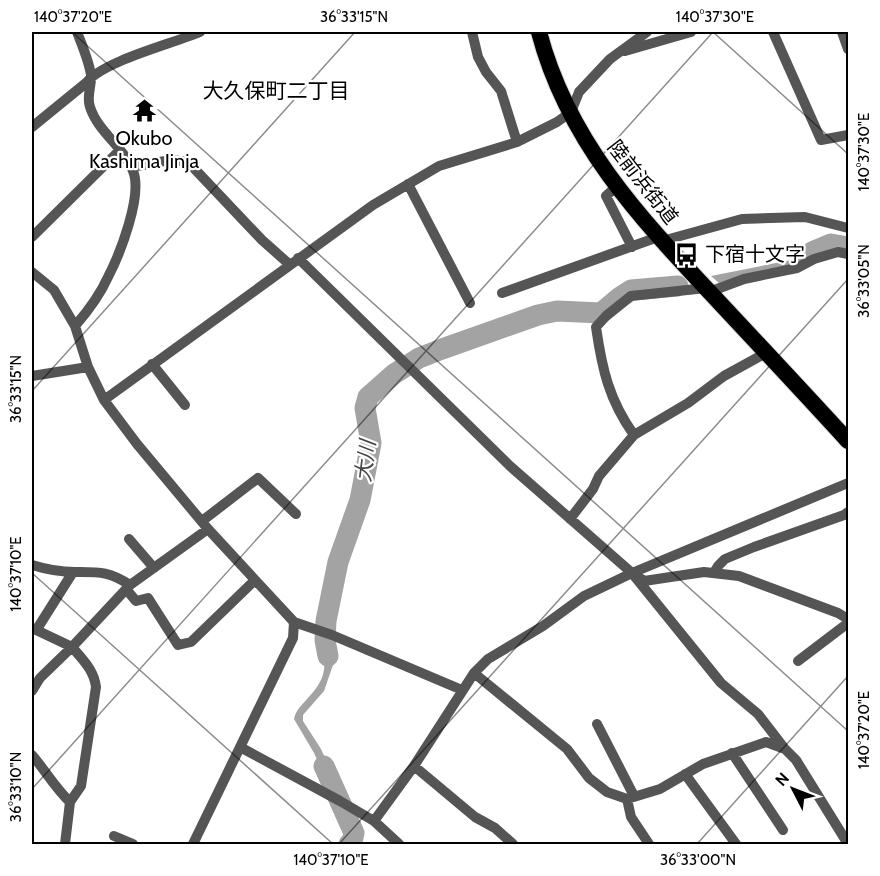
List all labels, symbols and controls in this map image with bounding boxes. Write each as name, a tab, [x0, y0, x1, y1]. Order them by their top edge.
text: 140°37'20"E	[34, 8, 112, 26]
text: 36°33'15"N	[320, 8, 388, 26]
text: 140°37'30"E	[676, 8, 754, 26]
district label: 大久保町二丁目	[203, 78, 350, 103]
temple icon: Okubo Kashima Jinja	[131, 97, 157, 123]
text: 140°37'30"E	[855, 113, 873, 191]
place label: Okubo Kashima Jinja	[89, 126, 199, 173]
street label: 陸前浜街道	[603, 135, 683, 229]
bus stop icon: 下宿十文字	[674, 241, 700, 267]
place label: 下宿十文字	[705, 242, 805, 266]
text: 36°33'05"N	[855, 244, 873, 318]
text: 36°33'15"N	[7, 355, 25, 423]
water label: 大川	[350, 437, 380, 483]
text: 140°37'10"E	[7, 536, 25, 612]
text: 140°37'20"E	[855, 691, 873, 769]
text: 36°33'10"N	[7, 752, 25, 822]
north arrow	[763, 759, 823, 819]
text: N	[771, 769, 793, 790]
text: 140°37'10"E	[293, 851, 369, 869]
text: 36°33'00"N	[660, 851, 736, 869]

